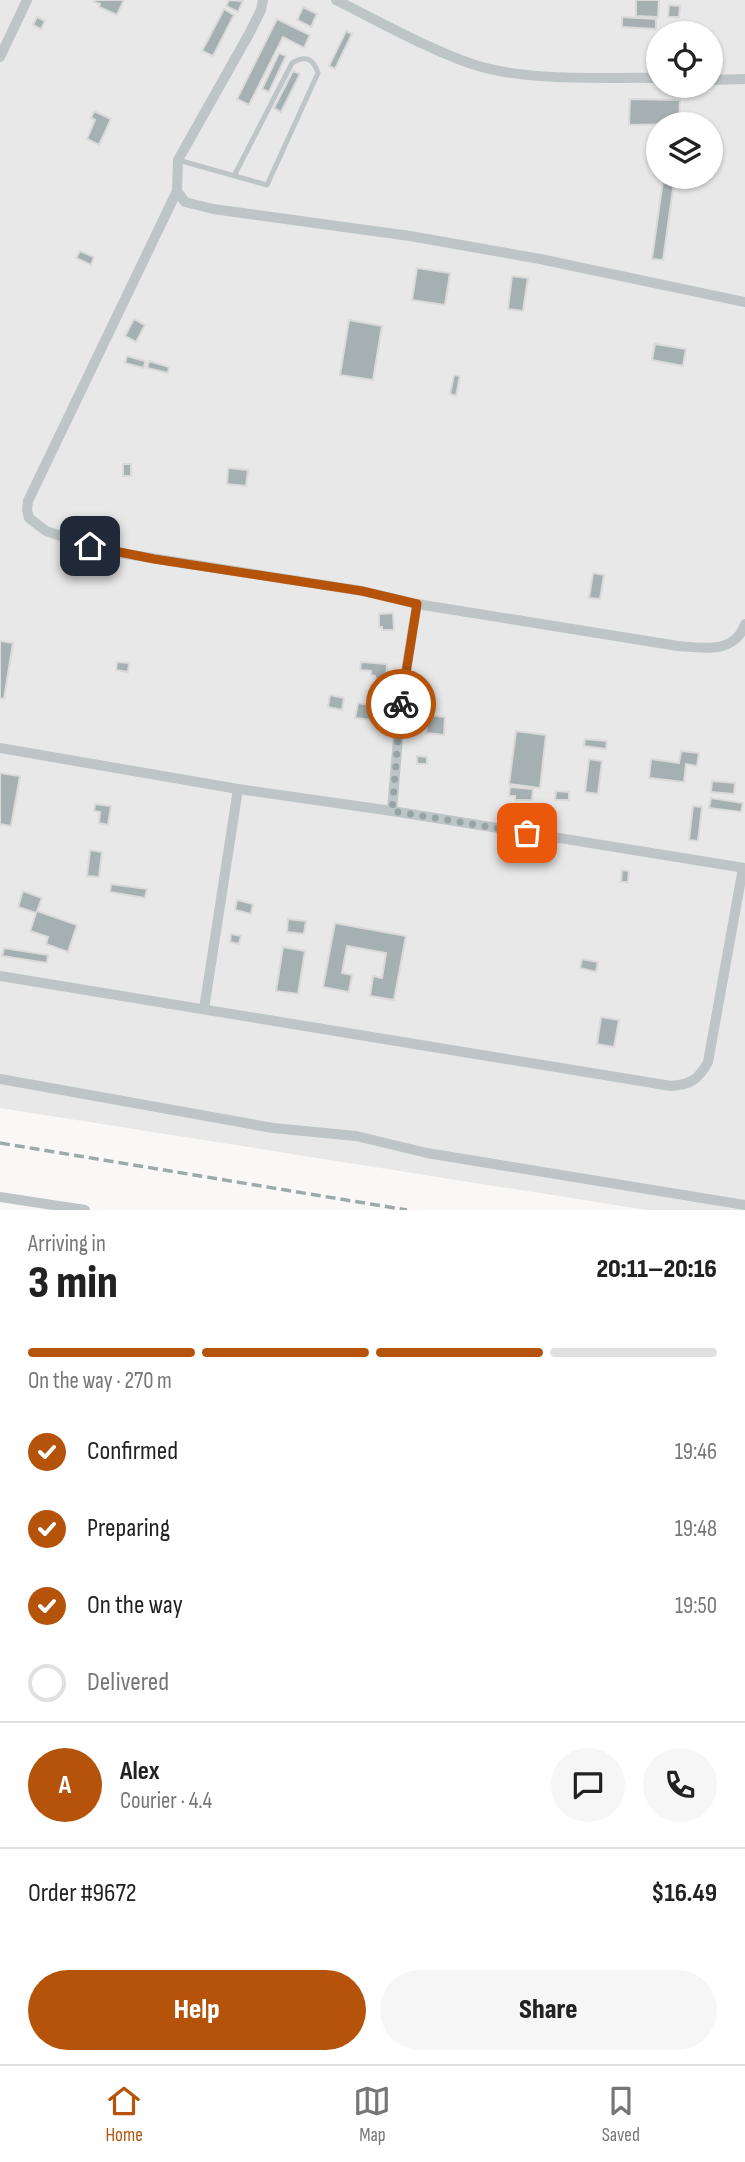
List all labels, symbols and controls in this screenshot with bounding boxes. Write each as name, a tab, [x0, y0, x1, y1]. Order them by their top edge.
map controls	[646, 21, 723, 189]
button: locate	[646, 21, 723, 98]
button: layers	[646, 112, 723, 189]
pin	[60, 516, 120, 576]
icon: home	[71, 527, 109, 565]
courier	[366, 669, 436, 739]
icon: bike	[382, 685, 420, 723]
pin	[497, 803, 557, 863]
icon: bag	[508, 814, 546, 852]
text: Arriving in	[28, 1230, 106, 1258]
text: 20:11–20:16	[596, 1254, 717, 1285]
text: 3 min	[28, 1256, 118, 1311]
text: On the way · 270 m	[28, 1367, 172, 1395]
icon: check	[28, 1433, 66, 1471]
text: Confirmed	[87, 1436, 178, 1467]
text: 19:46	[675, 1438, 717, 1466]
icon: check	[28, 1510, 66, 1548]
text: Preparing	[87, 1513, 170, 1544]
text: 19:48	[675, 1515, 717, 1543]
icon: check	[28, 1587, 66, 1625]
text: On the way	[87, 1590, 183, 1621]
text: 19:50	[675, 1592, 717, 1620]
text: Delivered	[87, 1667, 169, 1698]
button: chat	[551, 1748, 625, 1822]
button: phone	[643, 1748, 717, 1822]
text: Alex	[120, 1756, 160, 1787]
text: A	[59, 1770, 71, 1801]
text: Courier · 4.4	[120, 1787, 212, 1815]
text: Order #9672	[28, 1878, 137, 1909]
text: $16.49	[651, 1878, 717, 1909]
button: Help	[28, 1970, 366, 2050]
button: Share	[380, 1970, 717, 2050]
tab: Home	[105, 2082, 143, 2147]
tab: Map	[353, 2082, 391, 2147]
tab: Saved	[602, 2082, 640, 2147]

